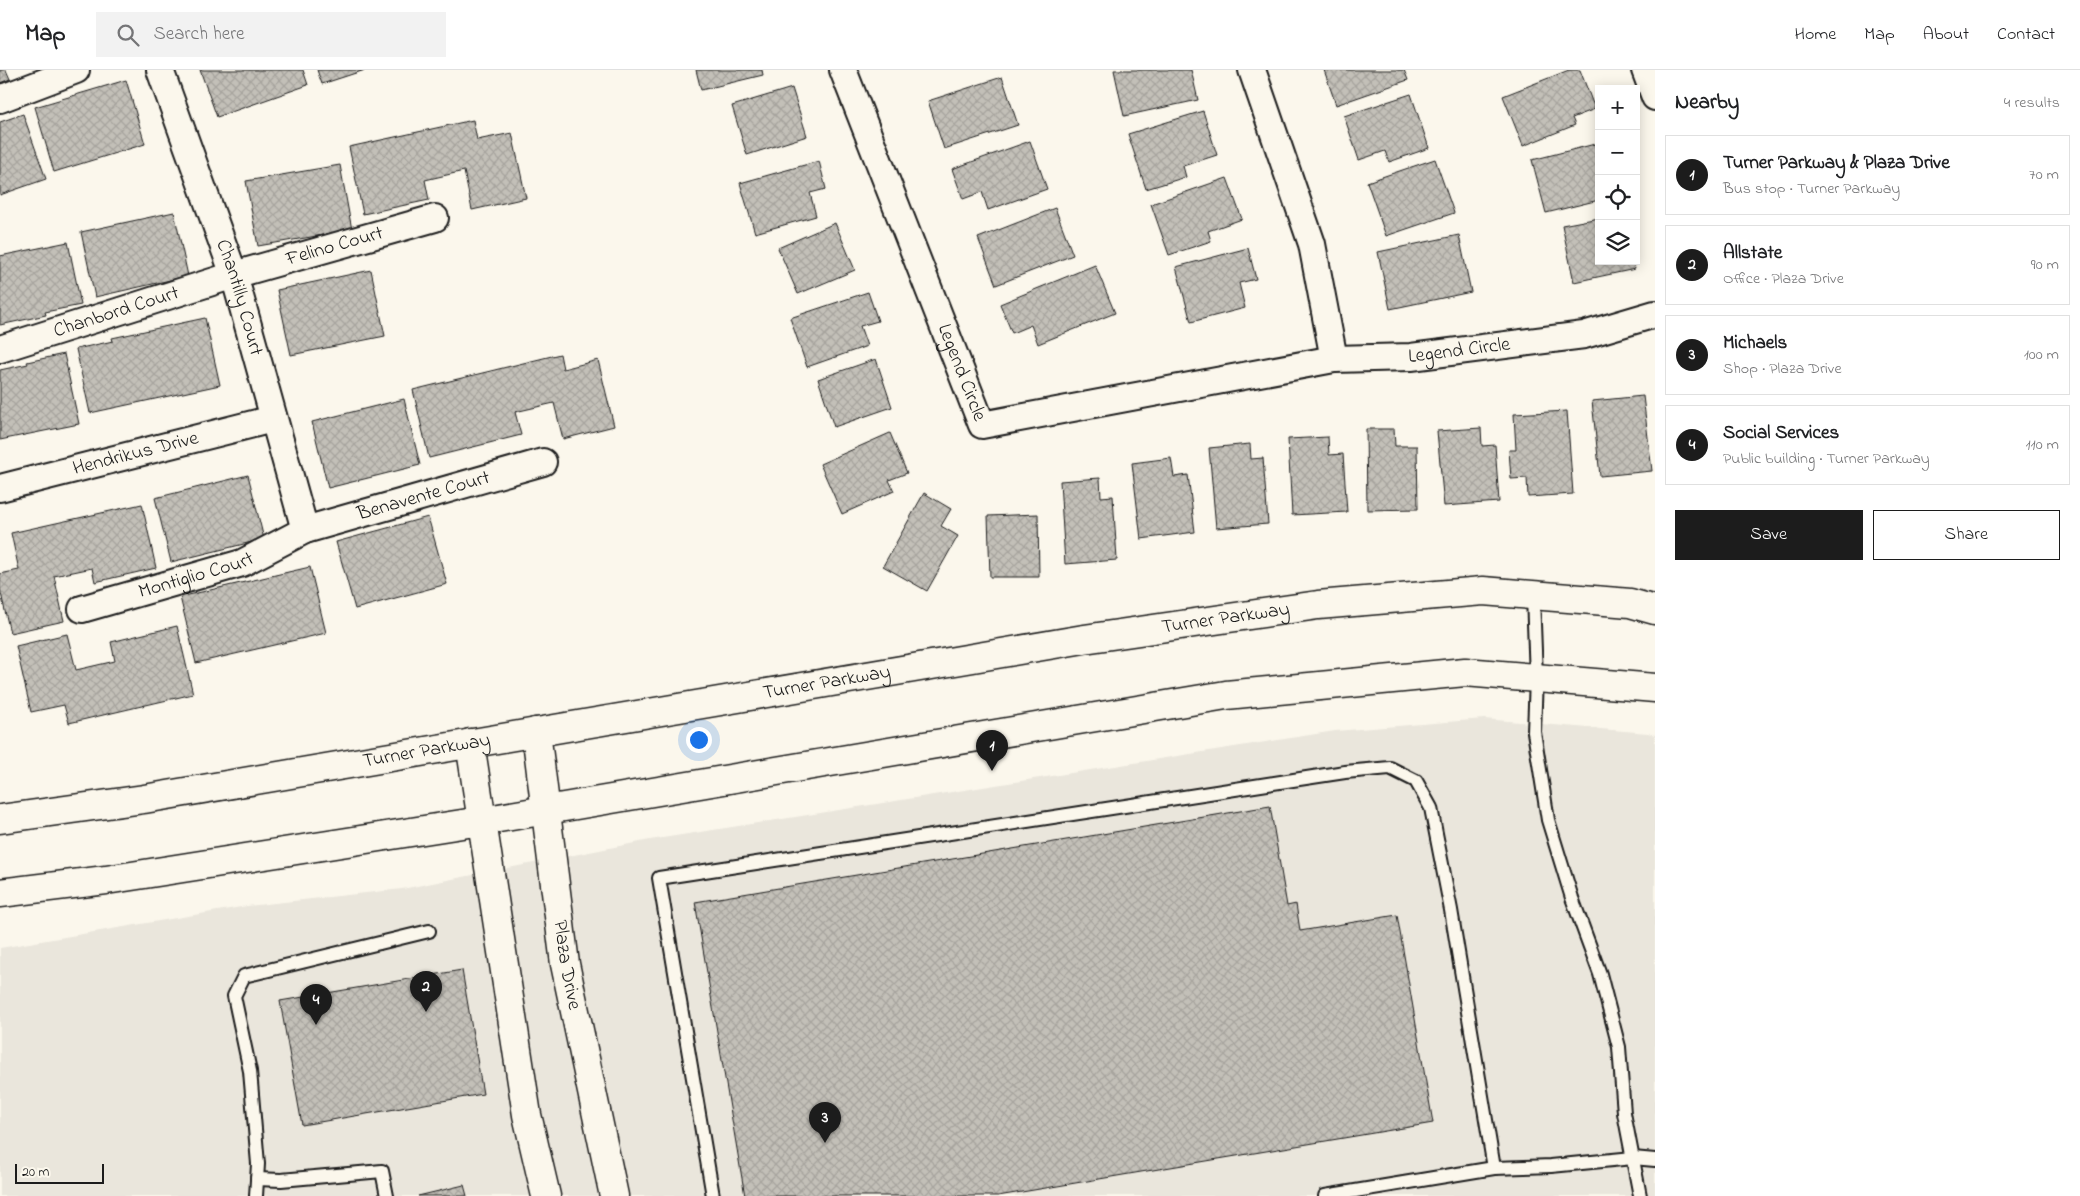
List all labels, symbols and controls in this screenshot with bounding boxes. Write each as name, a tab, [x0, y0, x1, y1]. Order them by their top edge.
search box	[96, 12, 446, 57]
text: Map	[25, 17, 66, 52]
icon: search	[114, 21, 142, 49]
text: Search here	[154, 21, 245, 48]
text: Home	[1795, 22, 1836, 48]
text: Map	[1864, 22, 1895, 48]
text: About	[1923, 22, 1969, 48]
text: Contact	[1997, 22, 2055, 48]
map controls	[1595, 85, 1640, 265]
button: +	[1595, 85, 1640, 130]
text: Nearby	[1675, 88, 1739, 118]
text: 4 results	[2004, 91, 2060, 115]
button: −	[1595, 130, 1640, 175]
text: Turner Parkway & Plaza Drive	[1723, 150, 1950, 177]
text: 1	[1689, 163, 1695, 187]
text: 70 m	[2029, 163, 2059, 187]
button: locate	[1595, 175, 1640, 220]
text: Bus stop · Turner Parkway	[1723, 177, 1900, 201]
street label: Felino Court	[282, 219, 387, 274]
button: layers	[1595, 220, 1640, 265]
street label: Chantilly Court	[208, 235, 270, 359]
text: Allstate	[1723, 240, 1782, 267]
text: 2	[1688, 253, 1696, 277]
text: 90 m	[2031, 253, 2059, 277]
text: Office · Plaza Drive	[1723, 267, 1844, 291]
street label: Chanbord Court	[50, 279, 183, 346]
street label: Legend Circle	[929, 320, 994, 426]
street label: Legend Circle	[1407, 330, 1512, 372]
text: Michaels	[1723, 330, 1787, 357]
text: 3	[1689, 343, 1695, 367]
text: 100 m	[2024, 343, 2059, 367]
text: Shop · Plaza Drive	[1723, 357, 1842, 381]
text: Social Services	[1723, 420, 1839, 447]
street label: Hendrikus Drive	[70, 424, 202, 484]
text: 4	[1689, 433, 1695, 457]
text: 110 m	[2025, 433, 2059, 457]
text: Public building · Turner Parkway	[1723, 447, 1930, 471]
street label: Benavente Court	[353, 463, 494, 529]
button: Save	[1675, 510, 1863, 560]
button: Share	[1873, 510, 2060, 560]
street label: Montiglio Court	[135, 544, 260, 607]
street label: Turner Parkway	[1160, 595, 1292, 642]
street label: Turner Parkway	[761, 658, 893, 708]
street label: Turner Parkway	[360, 726, 493, 776]
your location	[686, 727, 712, 753]
pin: 1	[976, 730, 1008, 771]
street label: Plaza Drive	[545, 918, 589, 1013]
pin: 2	[410, 971, 442, 1012]
pin: 4	[300, 984, 332, 1025]
pin: 3	[809, 1102, 841, 1143]
scale bar	[15, 1161, 104, 1184]
text: 20 m	[22, 1162, 49, 1183]

